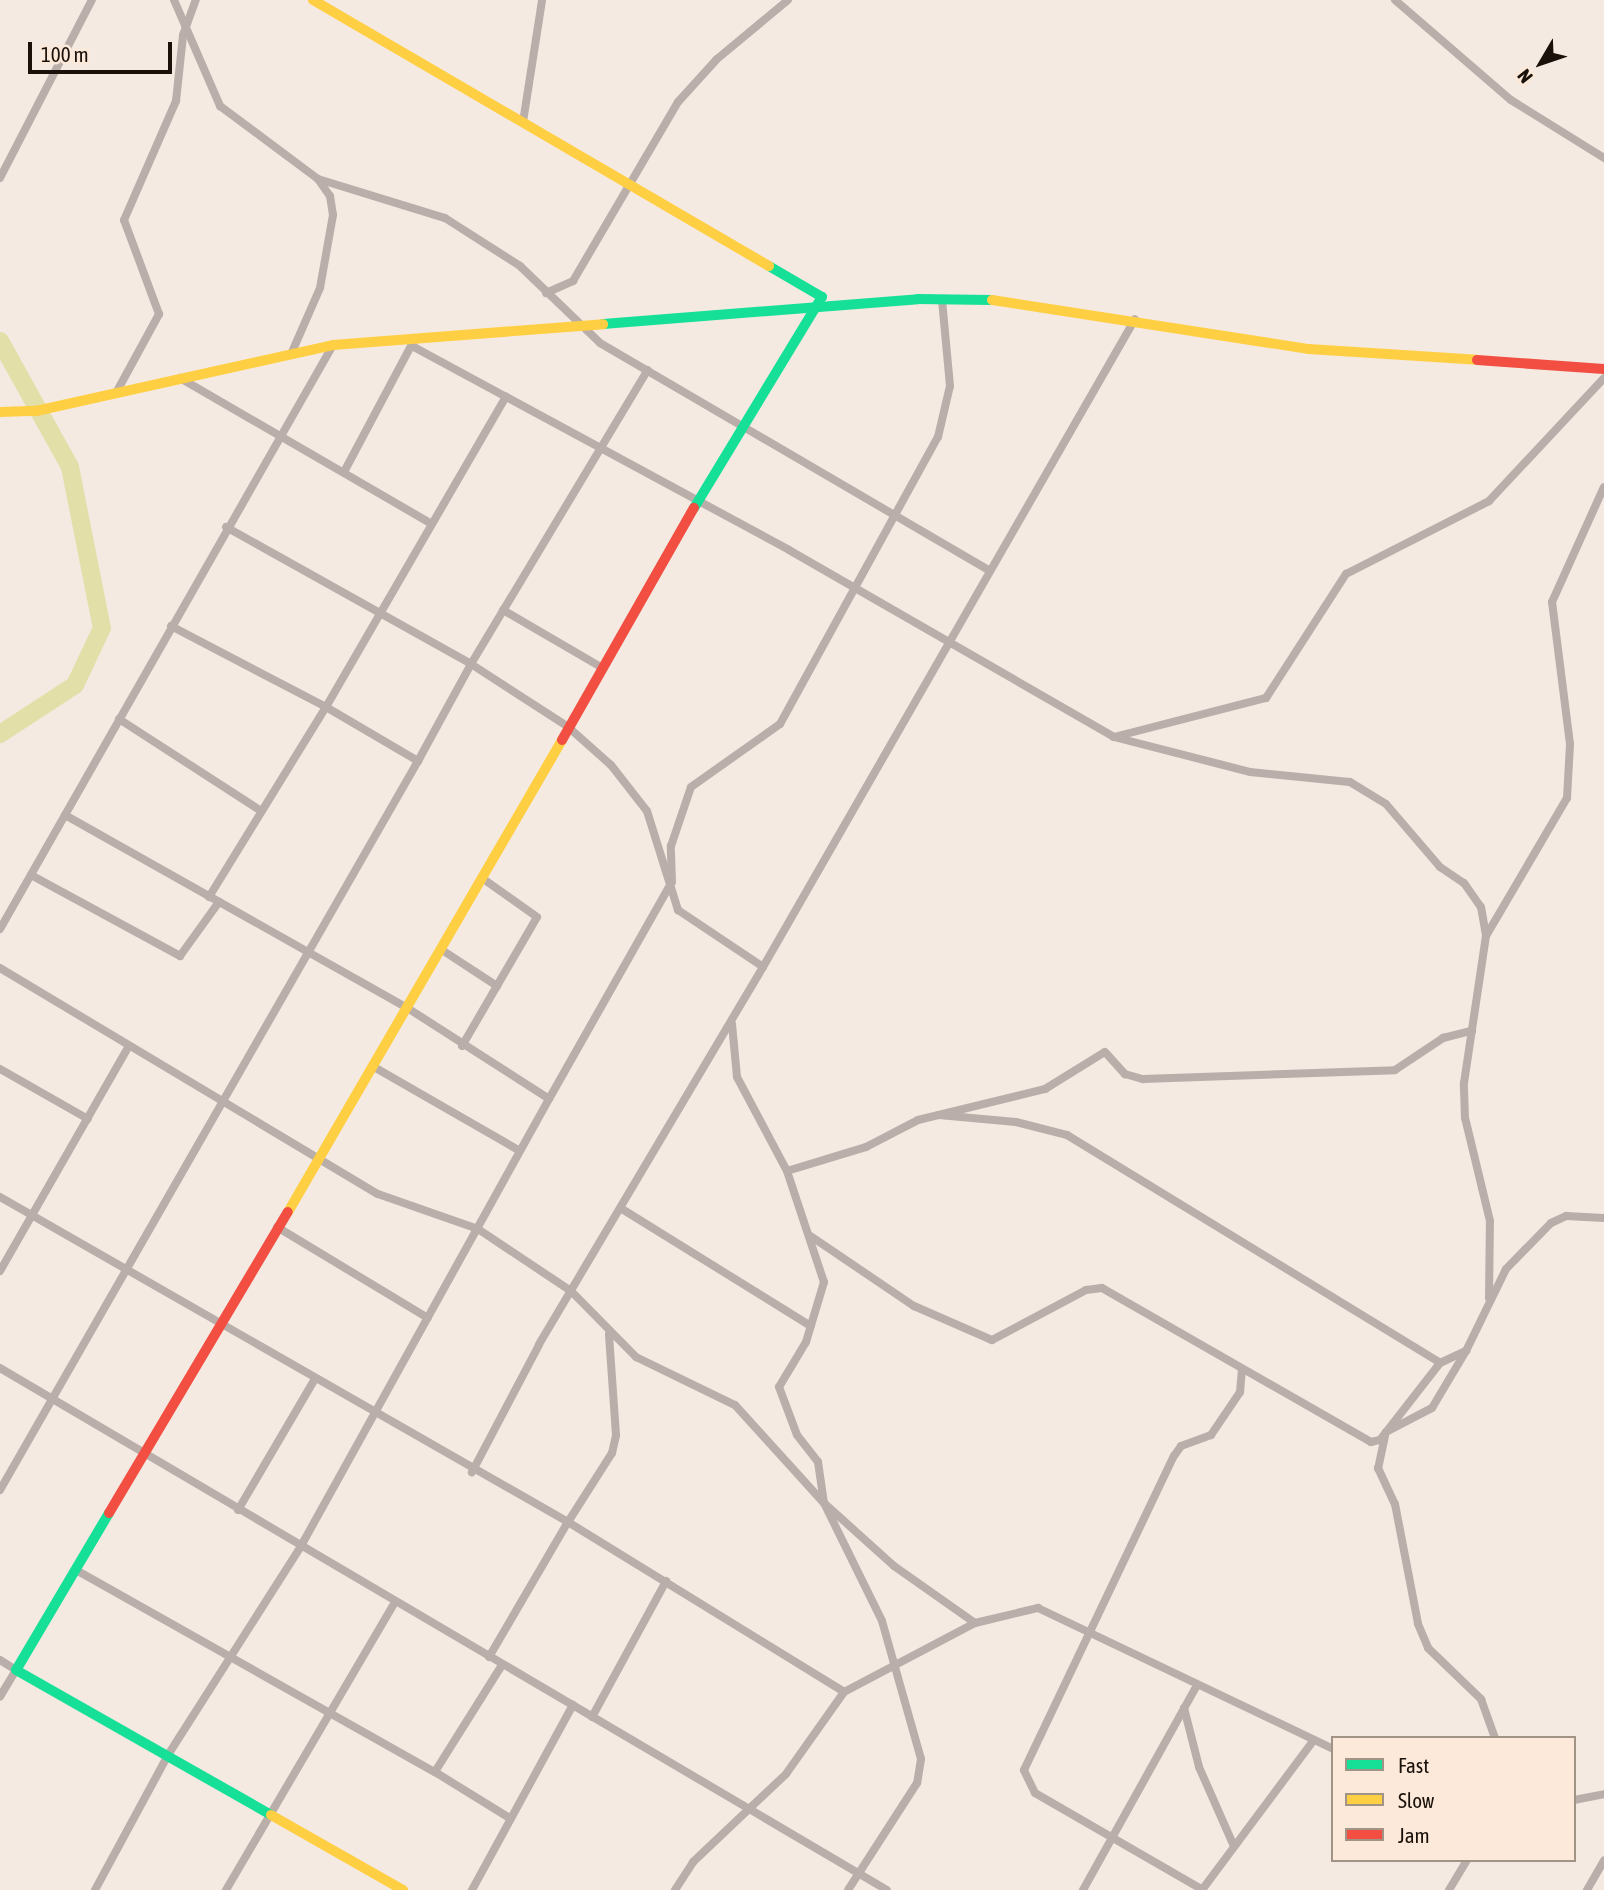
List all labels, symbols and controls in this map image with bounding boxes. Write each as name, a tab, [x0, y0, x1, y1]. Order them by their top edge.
scale bar	[32, 28, 175, 72]
north arrow	[1506, 28, 1576, 98]
text: 100 m	[41, 42, 89, 66]
text: N	[1513, 65, 1537, 87]
legend	[1331, 1736, 1576, 1862]
text: Fast	[1398, 1753, 1429, 1777]
text: Slow	[1398, 1788, 1434, 1812]
text: Jam	[1398, 1823, 1430, 1847]

